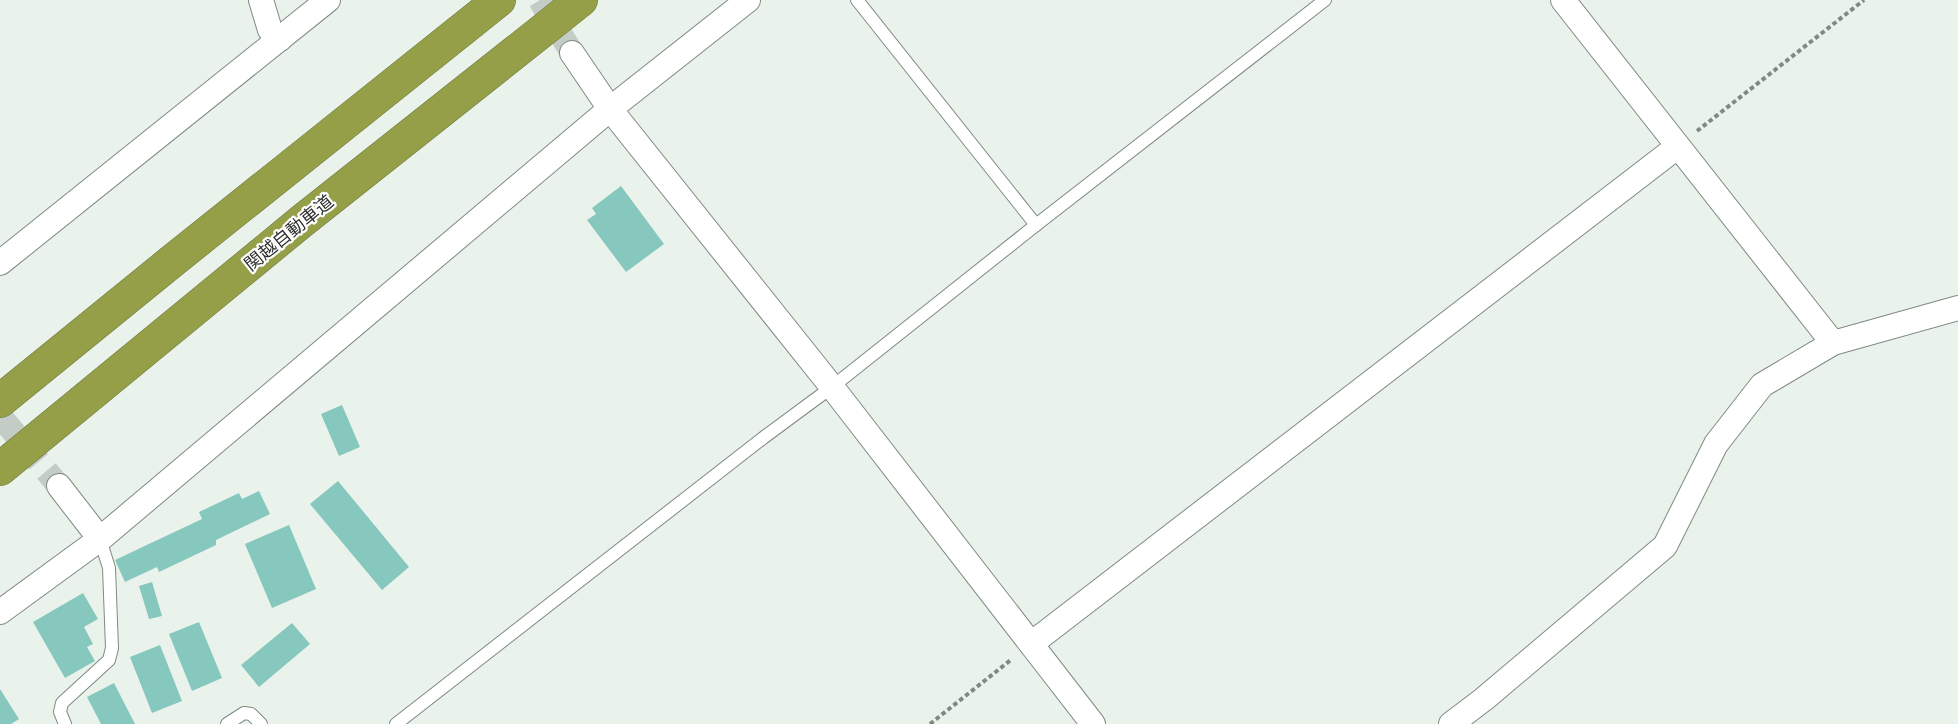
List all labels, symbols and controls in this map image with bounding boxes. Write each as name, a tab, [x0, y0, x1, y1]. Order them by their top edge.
street label: 関越自動車道	[240, 190, 338, 276]

